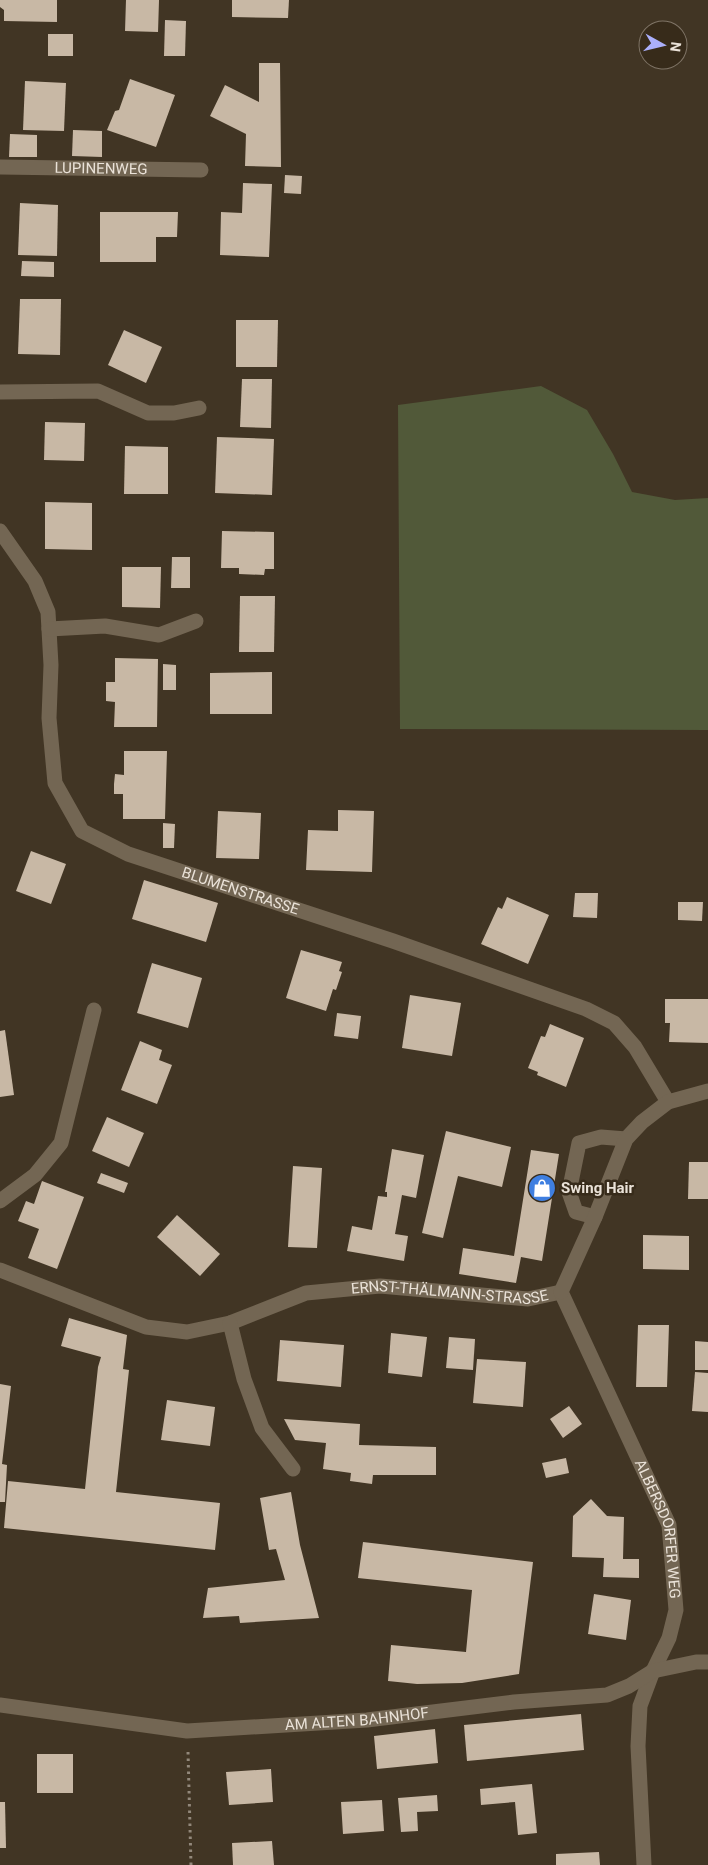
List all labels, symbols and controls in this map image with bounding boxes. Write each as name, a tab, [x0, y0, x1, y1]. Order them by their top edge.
north arrow	[638, 20, 688, 70]
text: N	[667, 41, 684, 53]
street label: LUPINENWEG	[54, 159, 148, 178]
street label: BLUMENSTRASSE	[180, 863, 302, 919]
shop icon: Swing Hair	[527, 1173, 557, 1203]
place label: Swing Hair	[561, 1179, 635, 1197]
street label: ERNST-THÄLMANN-STRASSE	[350, 1277, 550, 1308]
street label: ALBERSDORFER WEG	[631, 1456, 684, 1599]
street label: AM ALTEN BAHNHOF	[284, 1704, 430, 1734]

